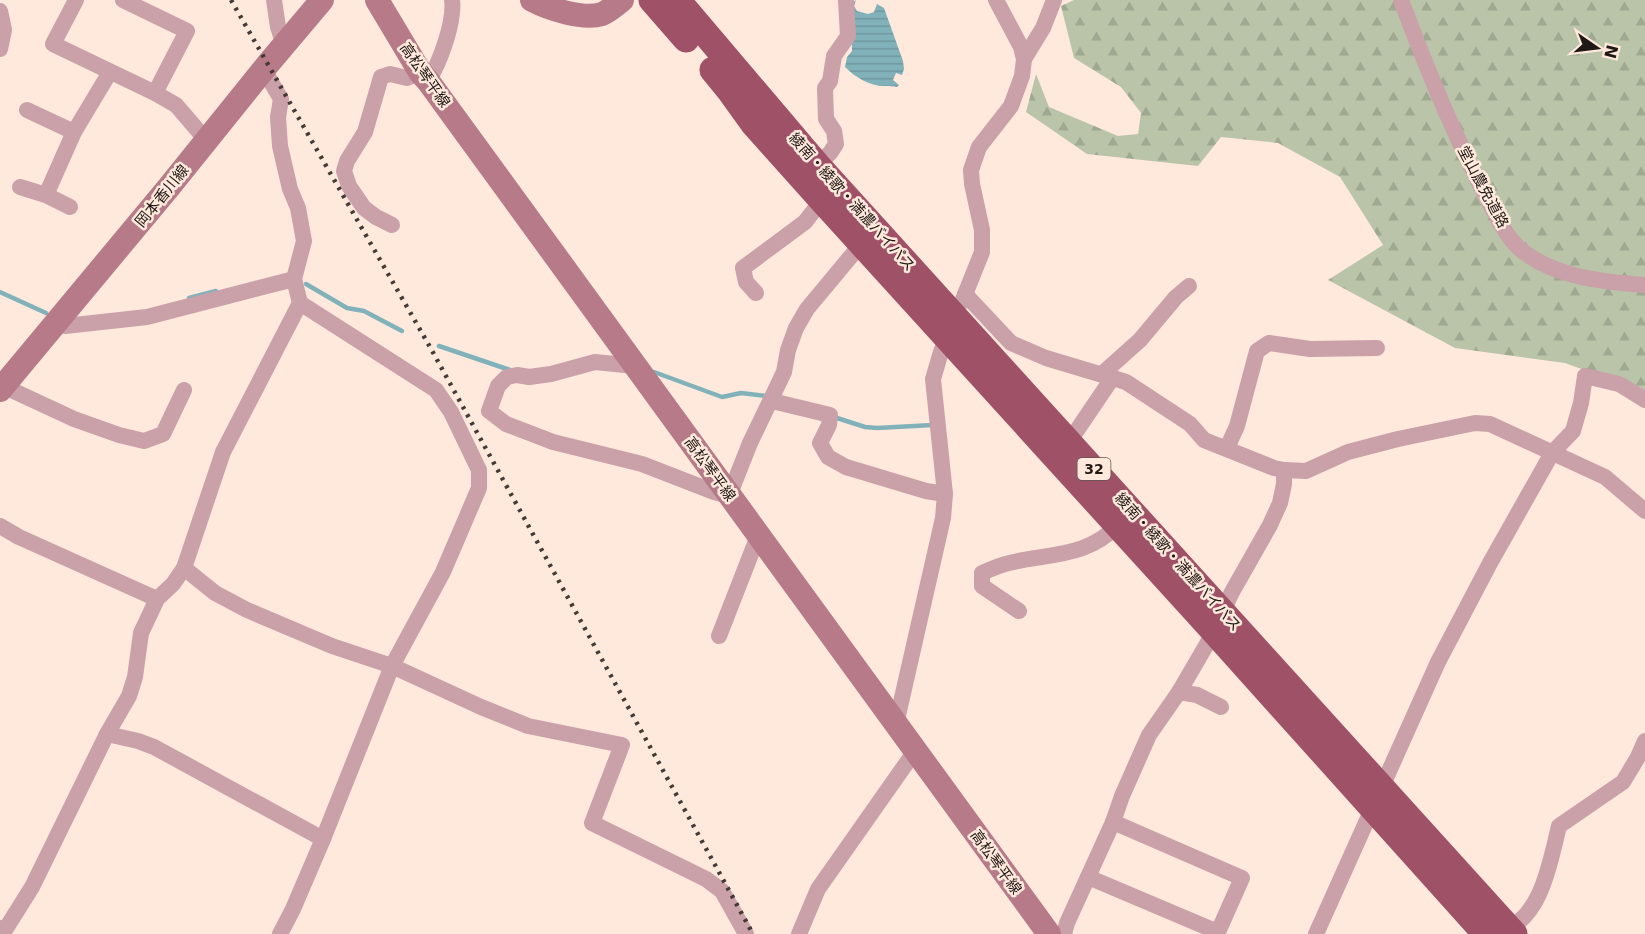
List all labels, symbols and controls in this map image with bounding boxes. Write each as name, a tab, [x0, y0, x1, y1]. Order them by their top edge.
north arrow	[1567, 18, 1627, 78]
street label: 高松琴平線	[396, 39, 454, 111]
text: N	[1600, 43, 1622, 60]
street label: 綾南・綾歌・満濃バイパス	[785, 129, 919, 275]
street label: 堂山農免道路	[1454, 143, 1512, 231]
street label: 岡本香川線	[131, 161, 193, 231]
street label: 高松琴平線	[681, 433, 739, 505]
road number: 32	[1078, 458, 1110, 480]
street label: 綾南・綾歌・満濃バイパス	[1111, 489, 1245, 635]
street label: 高松琴平線	[967, 826, 1025, 898]

